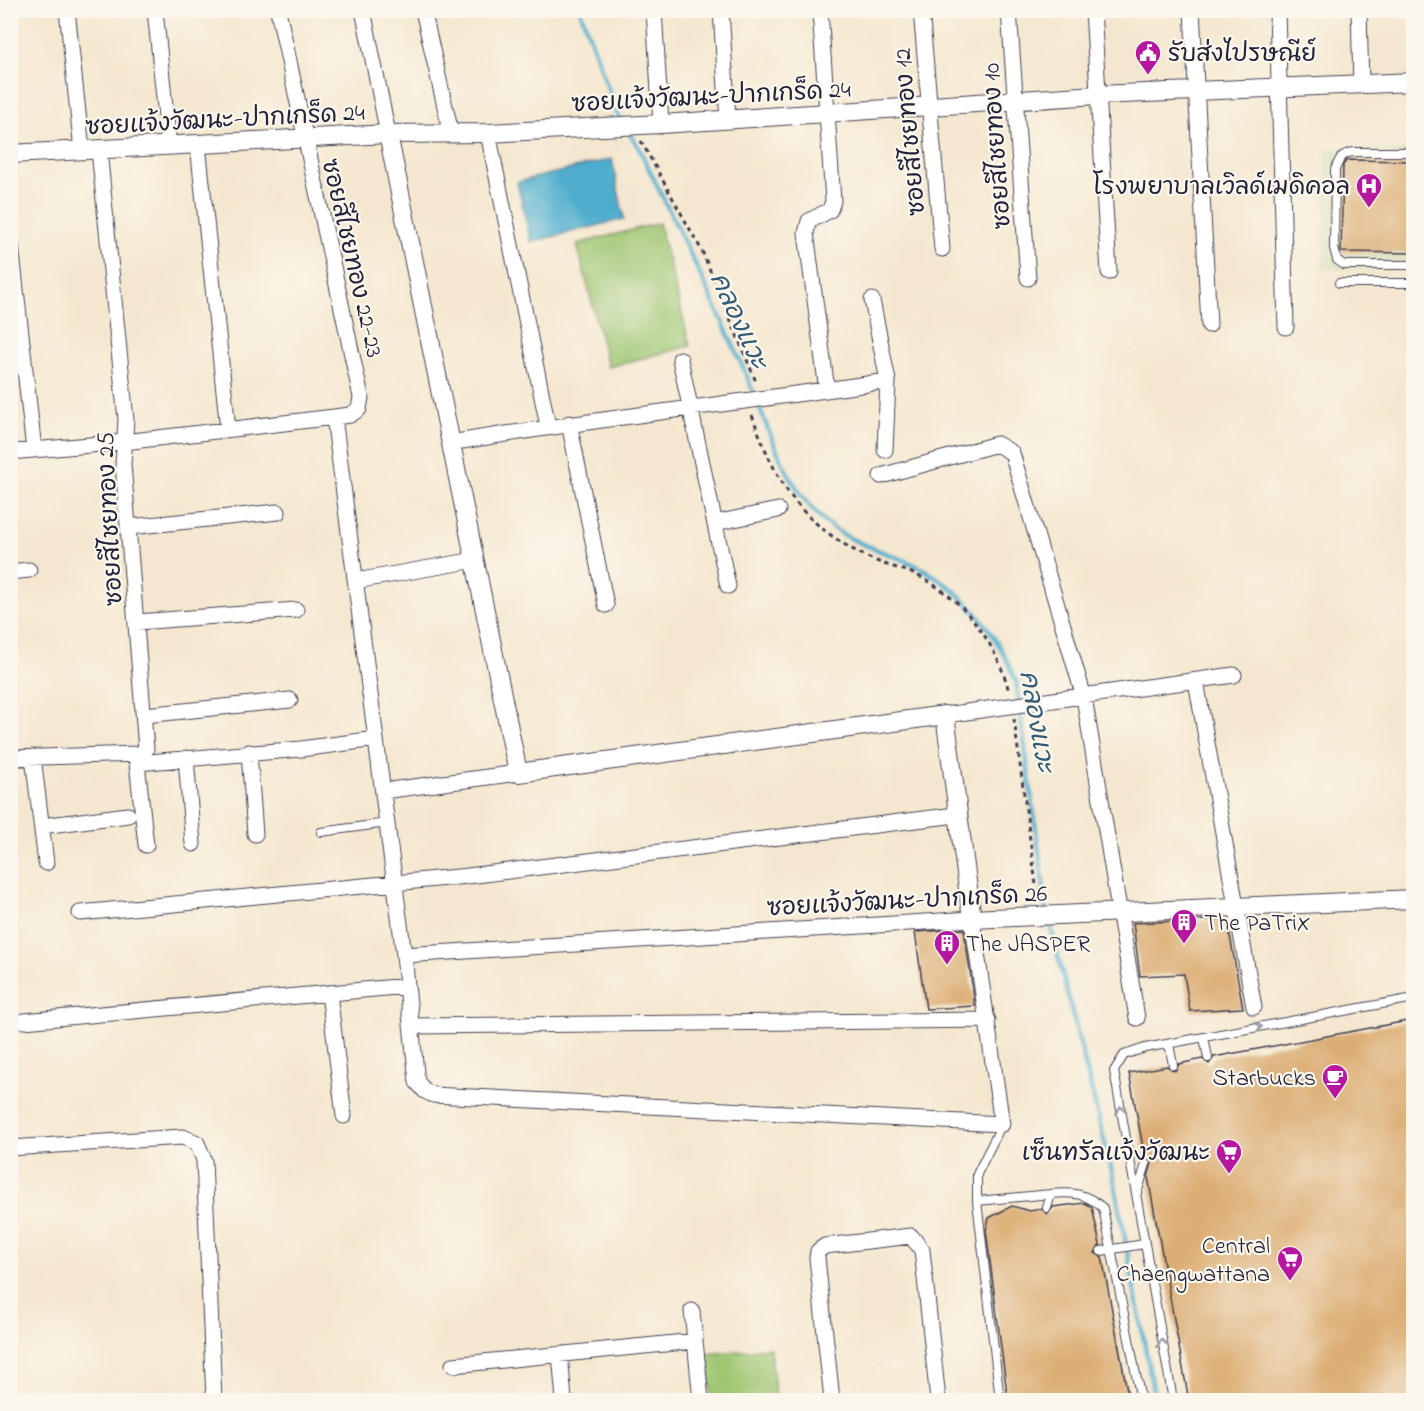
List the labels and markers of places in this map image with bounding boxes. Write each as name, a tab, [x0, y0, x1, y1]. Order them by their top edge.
place label: รับส่งไปรษณีย์	[1168, 37, 1317, 73]
public building icon: รับส่งไปรษณีย์	[1133, 38, 1163, 76]
place label: โรงพยาบาลเวิลด์เมดิคอล	[1093, 170, 1350, 206]
hospital icon: โรงพยาบาลเวิลด์เมดิคอล	[1354, 171, 1384, 209]
building icon: The PaTriX	[1169, 907, 1199, 945]
place label: The PaTriX	[1204, 907, 1311, 942]
building icon: The JASPER	[932, 928, 962, 966]
place label: The JASPER	[966, 928, 1091, 963]
place label: Starbucks	[1212, 1062, 1316, 1097]
cafe icon: Starbucks	[1320, 1062, 1350, 1100]
place label: เซ็นทรัลแจ้งวัฒนะ	[1022, 1137, 1210, 1172]
supermarket icon: เซ็นทรัลแจ้งวัฒนะ	[1214, 1137, 1244, 1175]
place label: Central Chaengwattana	[1116, 1230, 1270, 1293]
supermarket icon: Central Chaengwattana	[1275, 1244, 1305, 1282]

